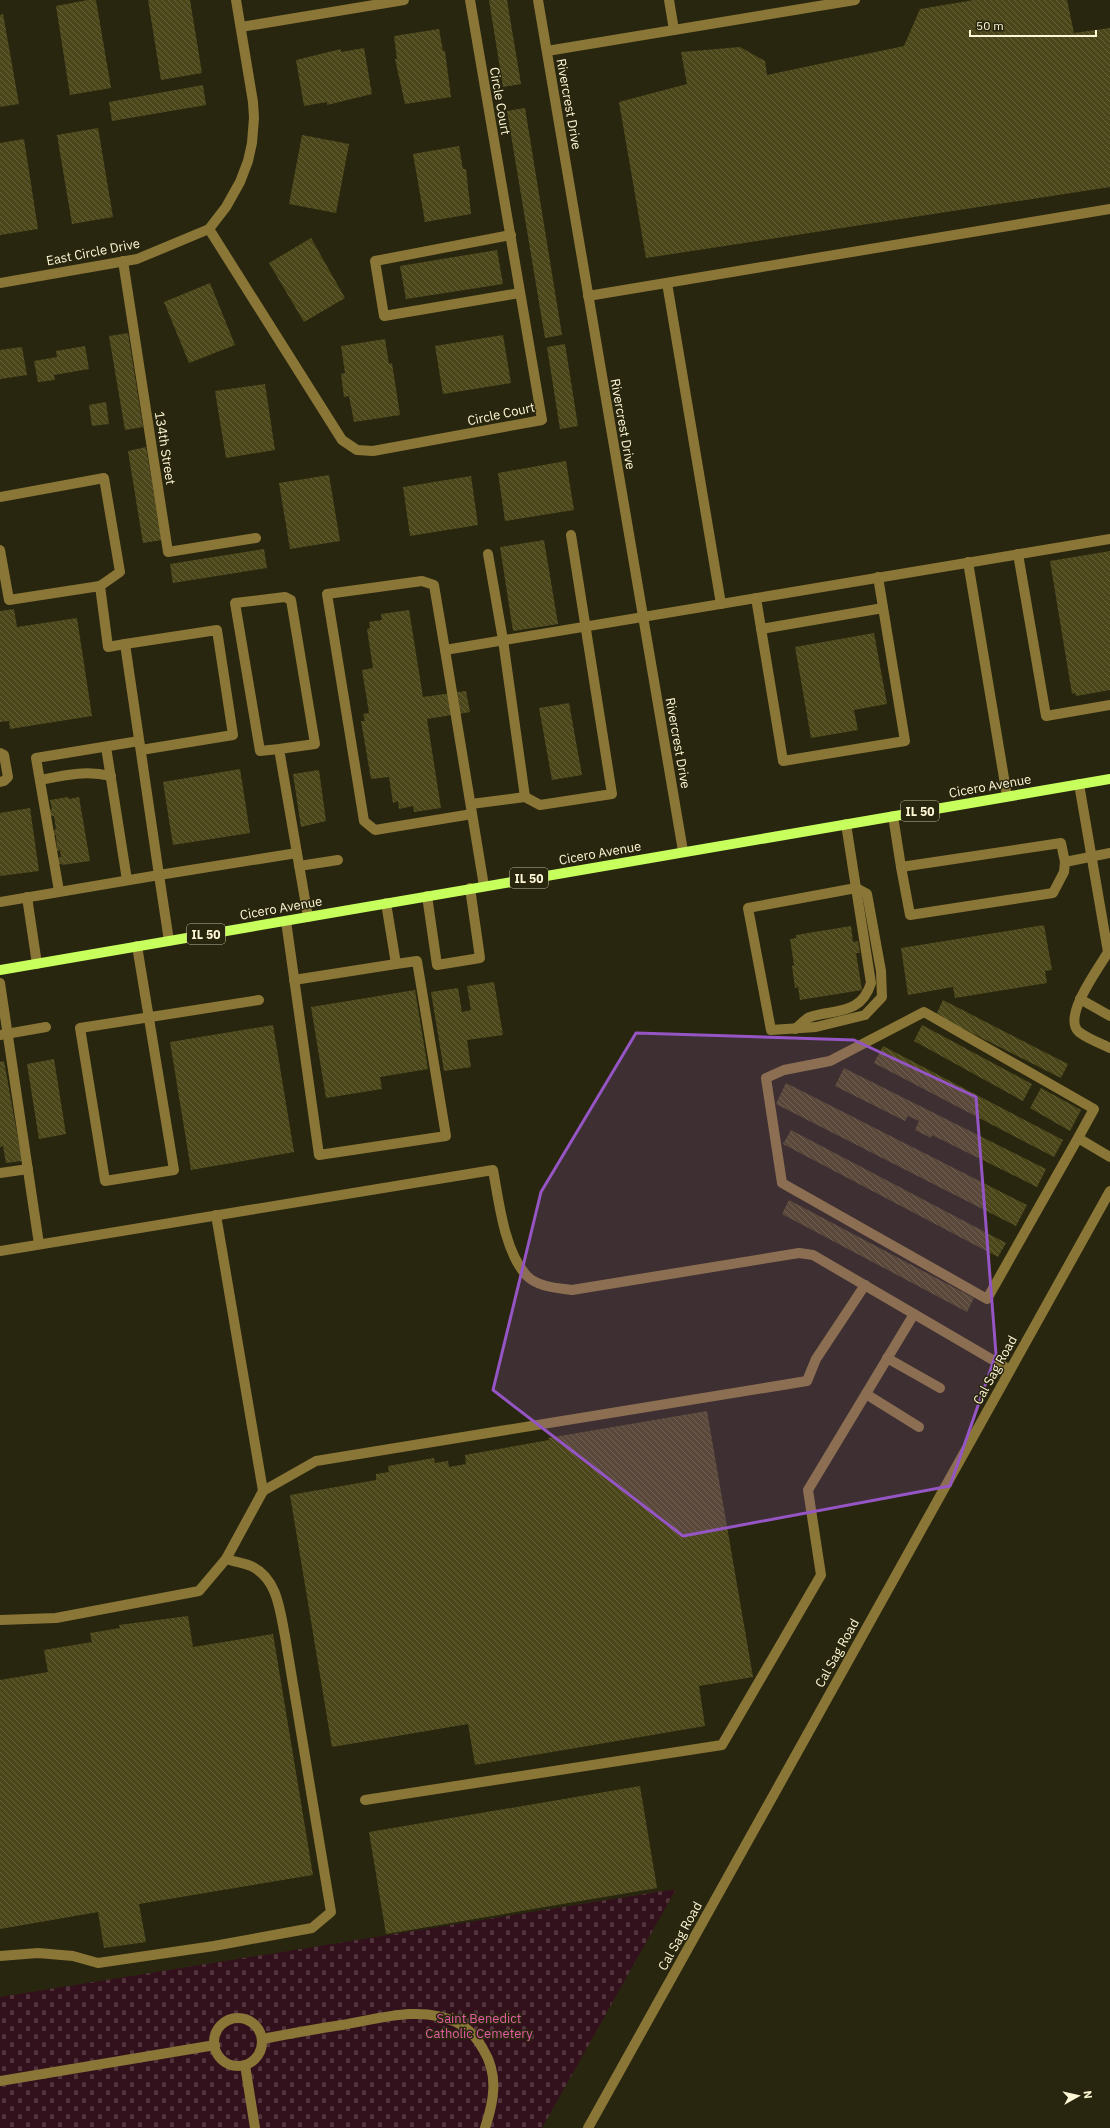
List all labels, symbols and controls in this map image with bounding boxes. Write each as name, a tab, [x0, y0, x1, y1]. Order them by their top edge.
scale bar	[970, 12, 1096, 38]
text: 50 m	[976, 18, 1004, 33]
street label: Rivercrest Drive	[553, 57, 585, 151]
street label: Circle Court	[486, 66, 514, 136]
street label: East Circle Drive	[45, 235, 141, 269]
street label: Rivercrest Drive	[607, 377, 639, 471]
street label: Circle Court	[466, 399, 536, 429]
street label: 134th Street	[151, 410, 179, 486]
street label: Rivercrest Drive	[662, 696, 694, 790]
street label: Cicero Avenue	[947, 770, 1033, 802]
road number: IL 50	[901, 801, 939, 821]
street label: Cicero Avenue	[557, 837, 643, 869]
road number: IL 50	[510, 868, 548, 888]
street label: Cicero Avenue	[238, 892, 324, 924]
road number: IL 50	[187, 924, 225, 944]
street label: Cal Sag Road	[969, 1333, 1021, 1407]
street label: Cal Sag Road	[811, 1616, 863, 1690]
street label: Cal Sag Road	[654, 1899, 706, 1973]
park label: Saint Benedict Catholic Cemetery	[425, 2010, 533, 2042]
north arrow	[1058, 2076, 1098, 2116]
text: N	[1080, 2090, 1095, 2100]

